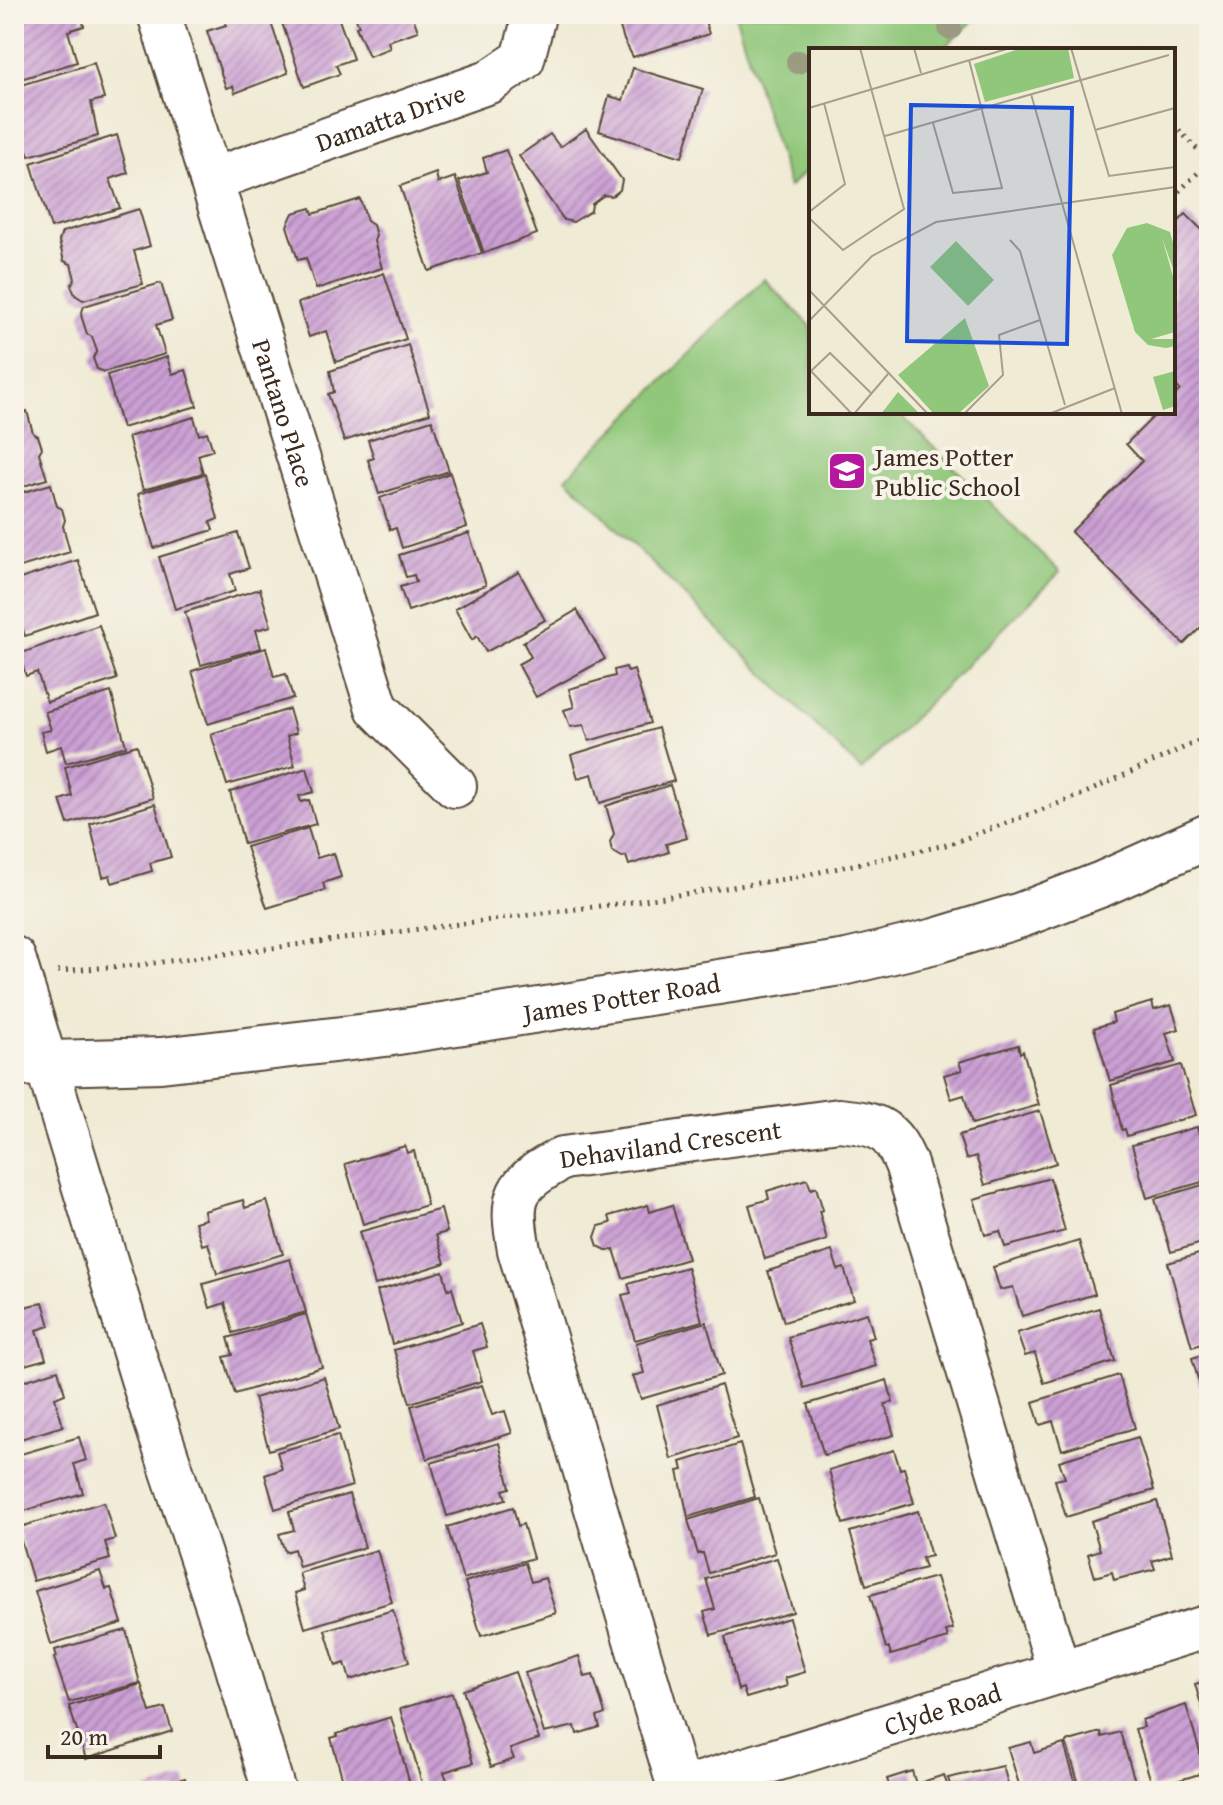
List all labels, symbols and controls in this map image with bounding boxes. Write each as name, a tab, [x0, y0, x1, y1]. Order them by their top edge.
inset map	[809, 48, 1175, 414]
street label: Damatta Drive	[310, 72, 470, 161]
street label: Pantano Place	[243, 334, 326, 492]
place label: James Potter Public School	[872, 437, 1021, 506]
school or university icon: James Potter Public School	[826, 450, 868, 492]
street label: James Potter Road	[517, 963, 723, 1032]
street label: Dehaviland Crescent	[557, 1109, 784, 1178]
street label: Clyde Road	[879, 1672, 1006, 1745]
scale bar	[48, 1709, 160, 1759]
text: 20 m	[60, 1719, 108, 1754]

